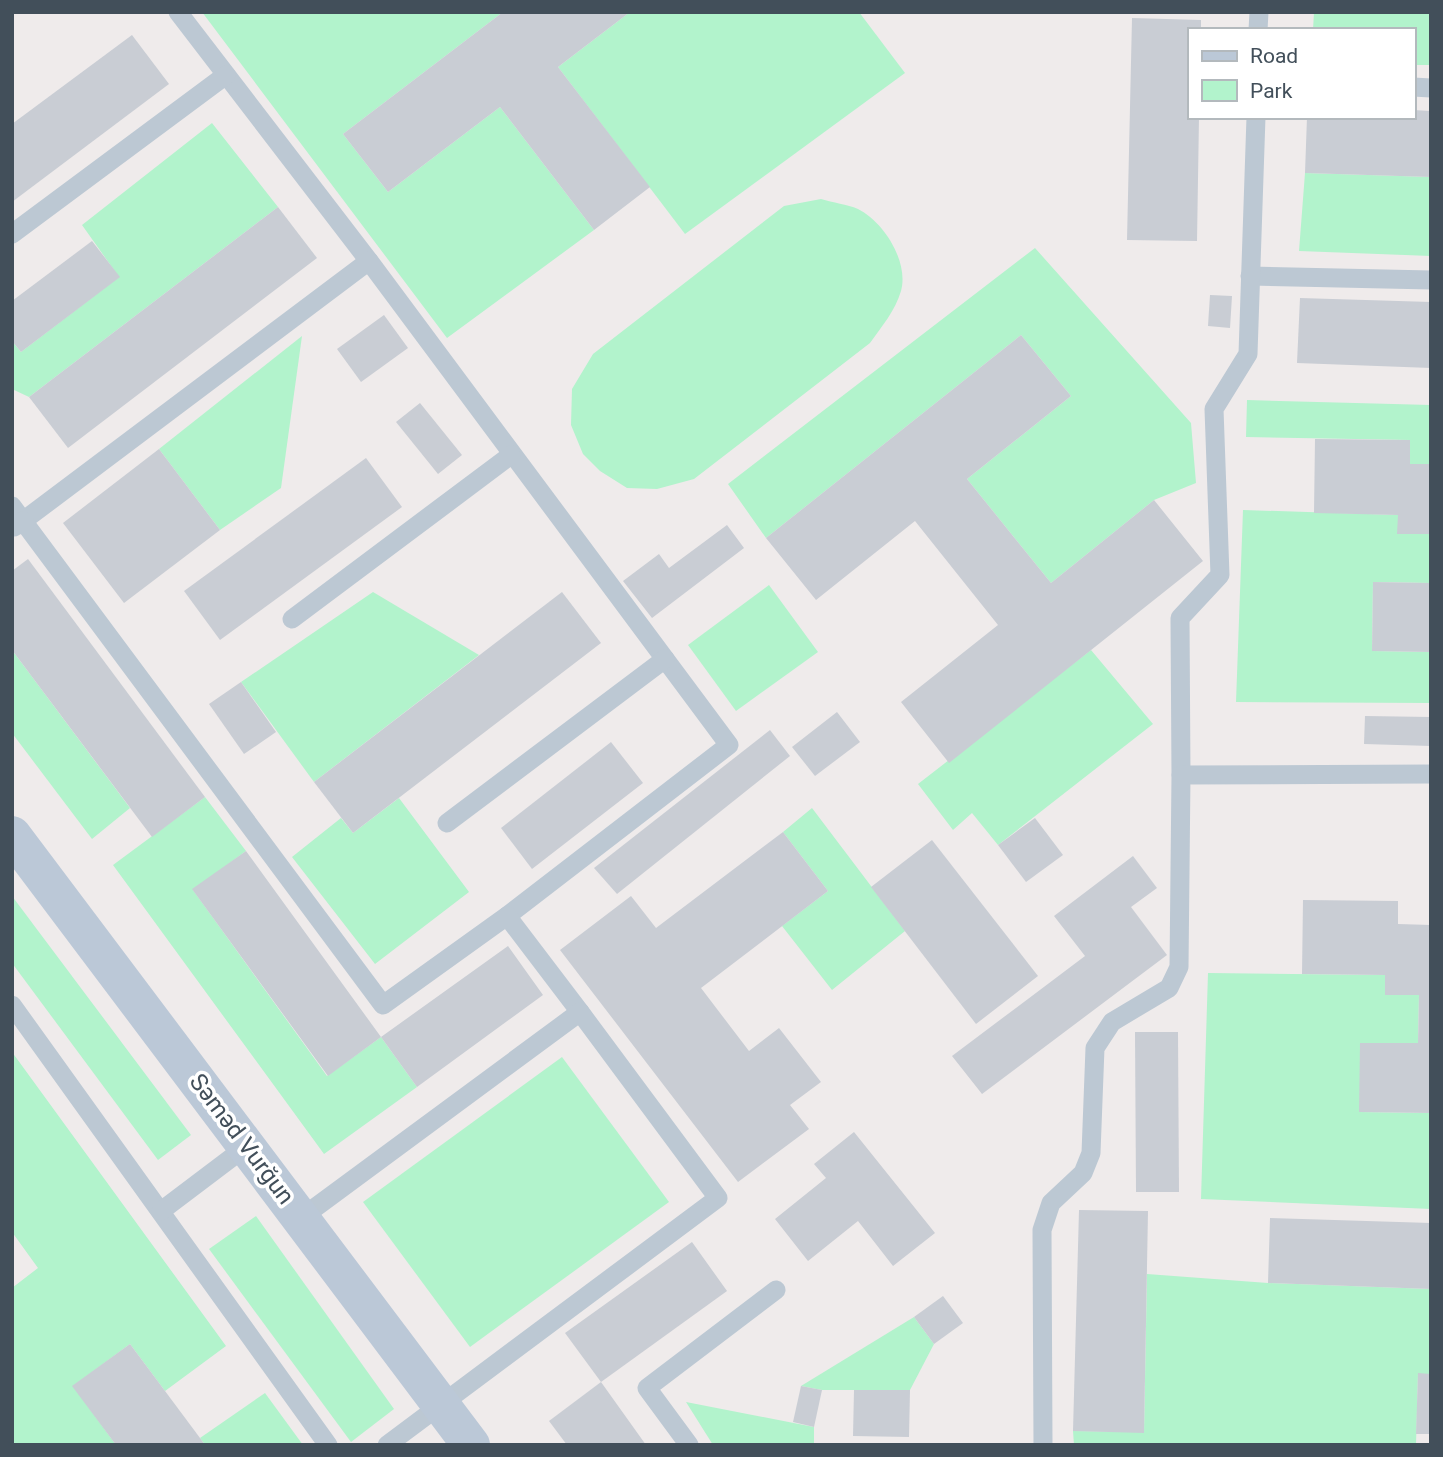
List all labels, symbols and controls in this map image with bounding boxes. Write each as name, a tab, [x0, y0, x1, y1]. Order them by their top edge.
legend	[1188, 28, 1415, 119]
text: Road	[1250, 44, 1298, 68]
text: Park	[1250, 79, 1293, 103]
street label: Səməd Vurğun	[184, 1068, 300, 1210]

